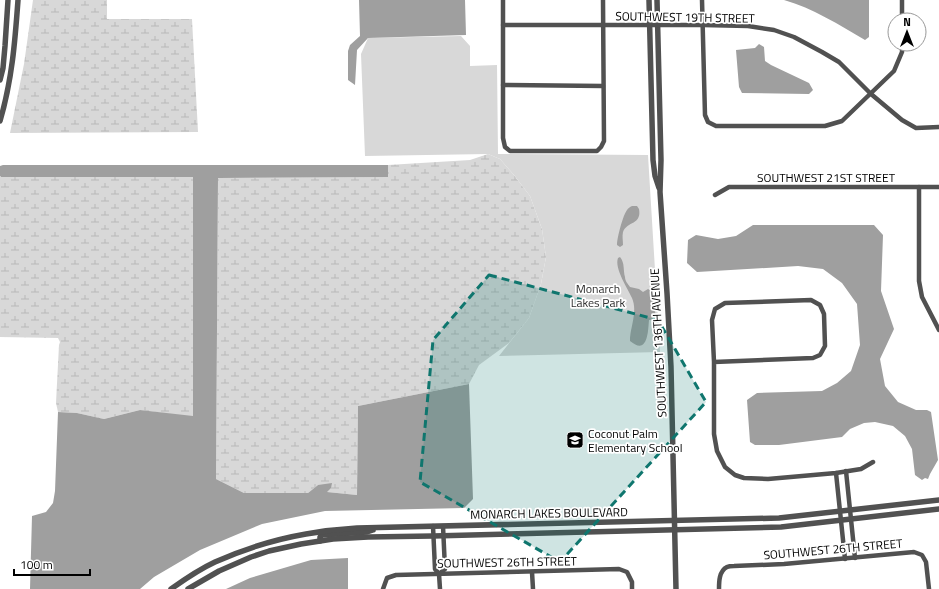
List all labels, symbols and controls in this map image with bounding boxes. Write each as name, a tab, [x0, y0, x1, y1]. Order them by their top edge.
street label: SOUTHWEST 19TH STREET	[615, 6, 756, 28]
north arrow	[887, 12, 927, 52]
text: N	[903, 14, 911, 30]
street label: SOUTHWEST 21ST STREET	[757, 168, 896, 187]
street label: SOUTHWEST 136TH AVENUE	[645, 268, 671, 418]
park label: Monarch Lakes Park	[571, 279, 626, 312]
place label: Coconut Palm Elementary School	[588, 424, 682, 457]
school or university icon: Coconut Palm Elementary School	[565, 430, 585, 450]
street label: MONARCH LAKES BOULEVARD	[470, 502, 628, 524]
street label: SOUTHWEST 26TH STREET	[763, 533, 904, 565]
scale bar	[14, 551, 90, 577]
street label: SOUTHWEST 26TH STREET	[437, 551, 578, 573]
text: 100 m	[20, 555, 53, 574]

